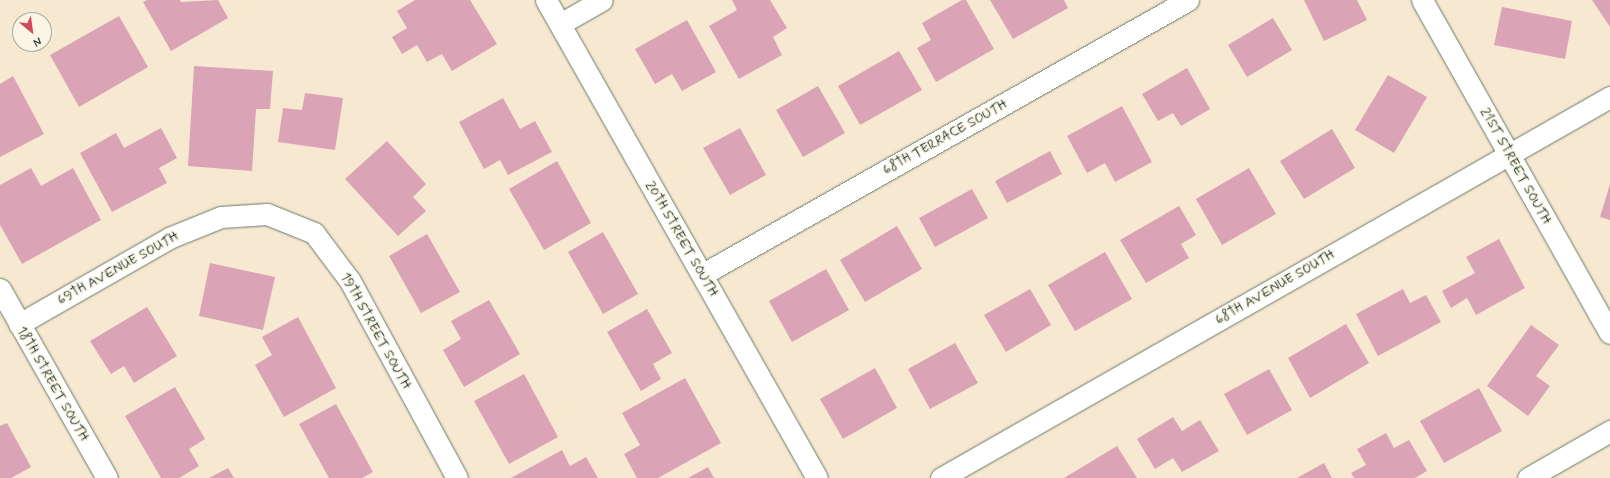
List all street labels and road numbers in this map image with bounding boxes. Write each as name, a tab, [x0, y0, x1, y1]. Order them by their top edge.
street label: 68TH TERRACE SOUTH	[880, 96, 1010, 178]
street label: 21ST STREET SOUTH	[1476, 104, 1556, 228]
street label: 20TH STREET SOUTH	[641, 177, 723, 301]
street label: 69TH AVENUE SOUTH	[55, 228, 181, 308]
street label: 68TH AVENUE SOUTH	[1212, 246, 1338, 328]
street label: 19TH STREET SOUTH	[336, 269, 416, 393]
street label: 18TH STREET SOUTH	[13, 322, 93, 446]

